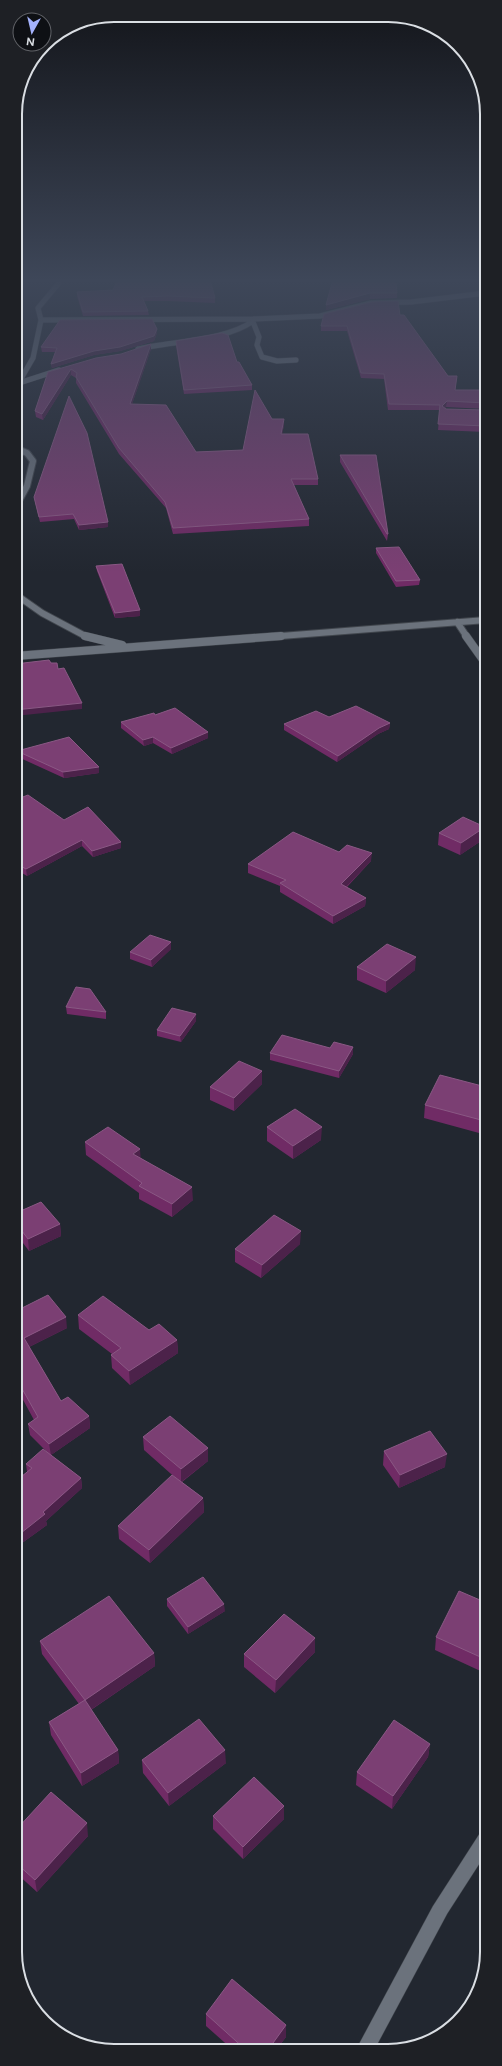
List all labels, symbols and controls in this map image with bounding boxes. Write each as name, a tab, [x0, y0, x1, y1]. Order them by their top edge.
north arrow	[12, 12, 52, 52]
text: N	[26, 34, 36, 48]

